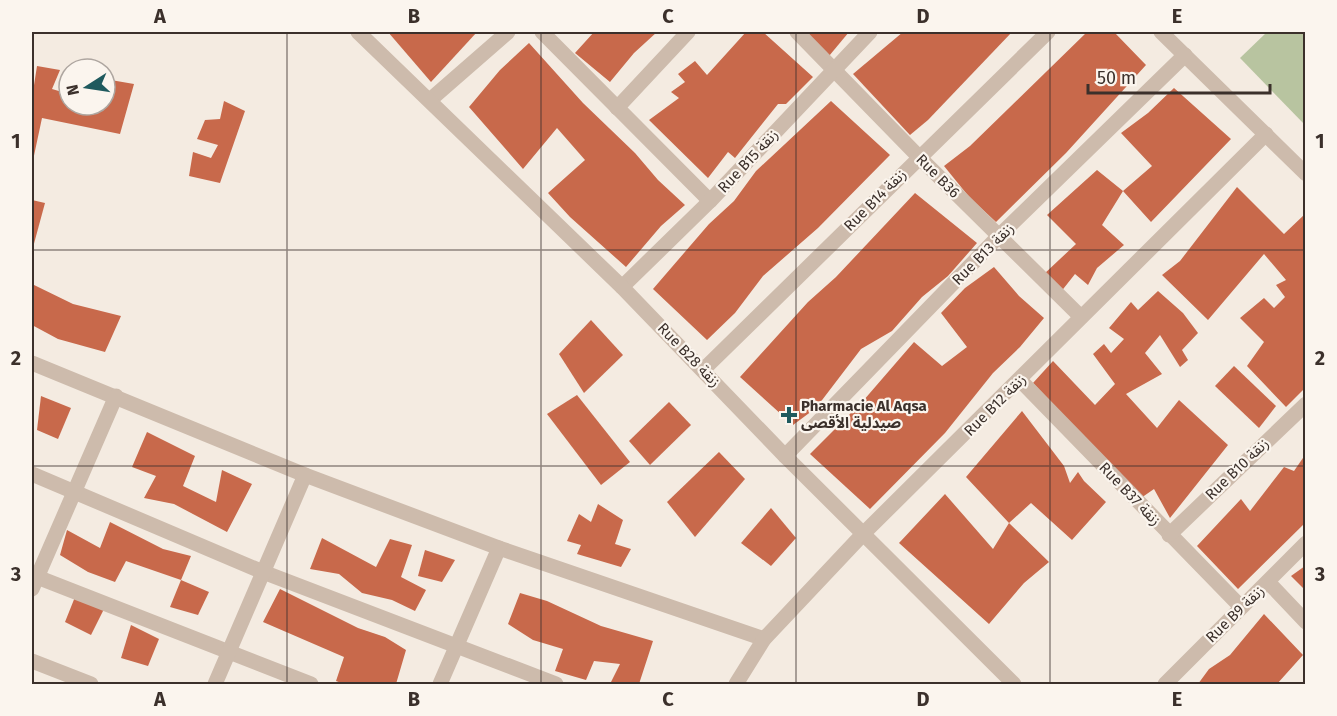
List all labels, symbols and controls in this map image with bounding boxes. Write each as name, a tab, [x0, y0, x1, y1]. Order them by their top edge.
text: A	[153, 4, 167, 28]
text: B	[408, 4, 420, 28]
text: C	[662, 4, 674, 28]
text: D	[916, 4, 930, 28]
text: E	[1172, 4, 1182, 28]
north arrow	[57, 57, 117, 117]
scale bar	[1088, 57, 1270, 95]
text: 50 m	[1097, 67, 1136, 89]
text: N	[62, 83, 83, 97]
street label: Rue B15 زنقة	[714, 126, 782, 196]
text: 1	[11, 129, 21, 153]
text: 1	[1315, 129, 1325, 153]
street label: Rue B36	[912, 150, 964, 202]
street label: Rue B14 زنقة	[840, 165, 910, 235]
street label: Rue B13 زنقة	[948, 219, 1018, 289]
street label: Rue B28 زنقة	[654, 319, 724, 391]
text: 2	[11, 346, 21, 370]
text: 2	[1315, 346, 1325, 370]
street label: Rue B12 زنقة	[960, 370, 1030, 440]
place label: Pharmacie Al Aqsa صيدلية الأقصى	[801, 397, 927, 432]
marker: Pharmacie Al Aqsa صيدلية الأقصى	[782, 408, 796, 422]
street label: Rue B10 زنقة	[1202, 434, 1272, 504]
street label: Rue B37 زنقة	[1095, 459, 1165, 529]
text: 3	[10, 562, 21, 586]
text: 3	[1314, 562, 1325, 586]
street label: Rue B9 زنقة	[1202, 582, 1268, 646]
text: A	[153, 687, 167, 711]
text: B	[408, 687, 420, 711]
text: C	[662, 687, 674, 711]
text: D	[916, 687, 930, 711]
text: E	[1172, 687, 1182, 711]

